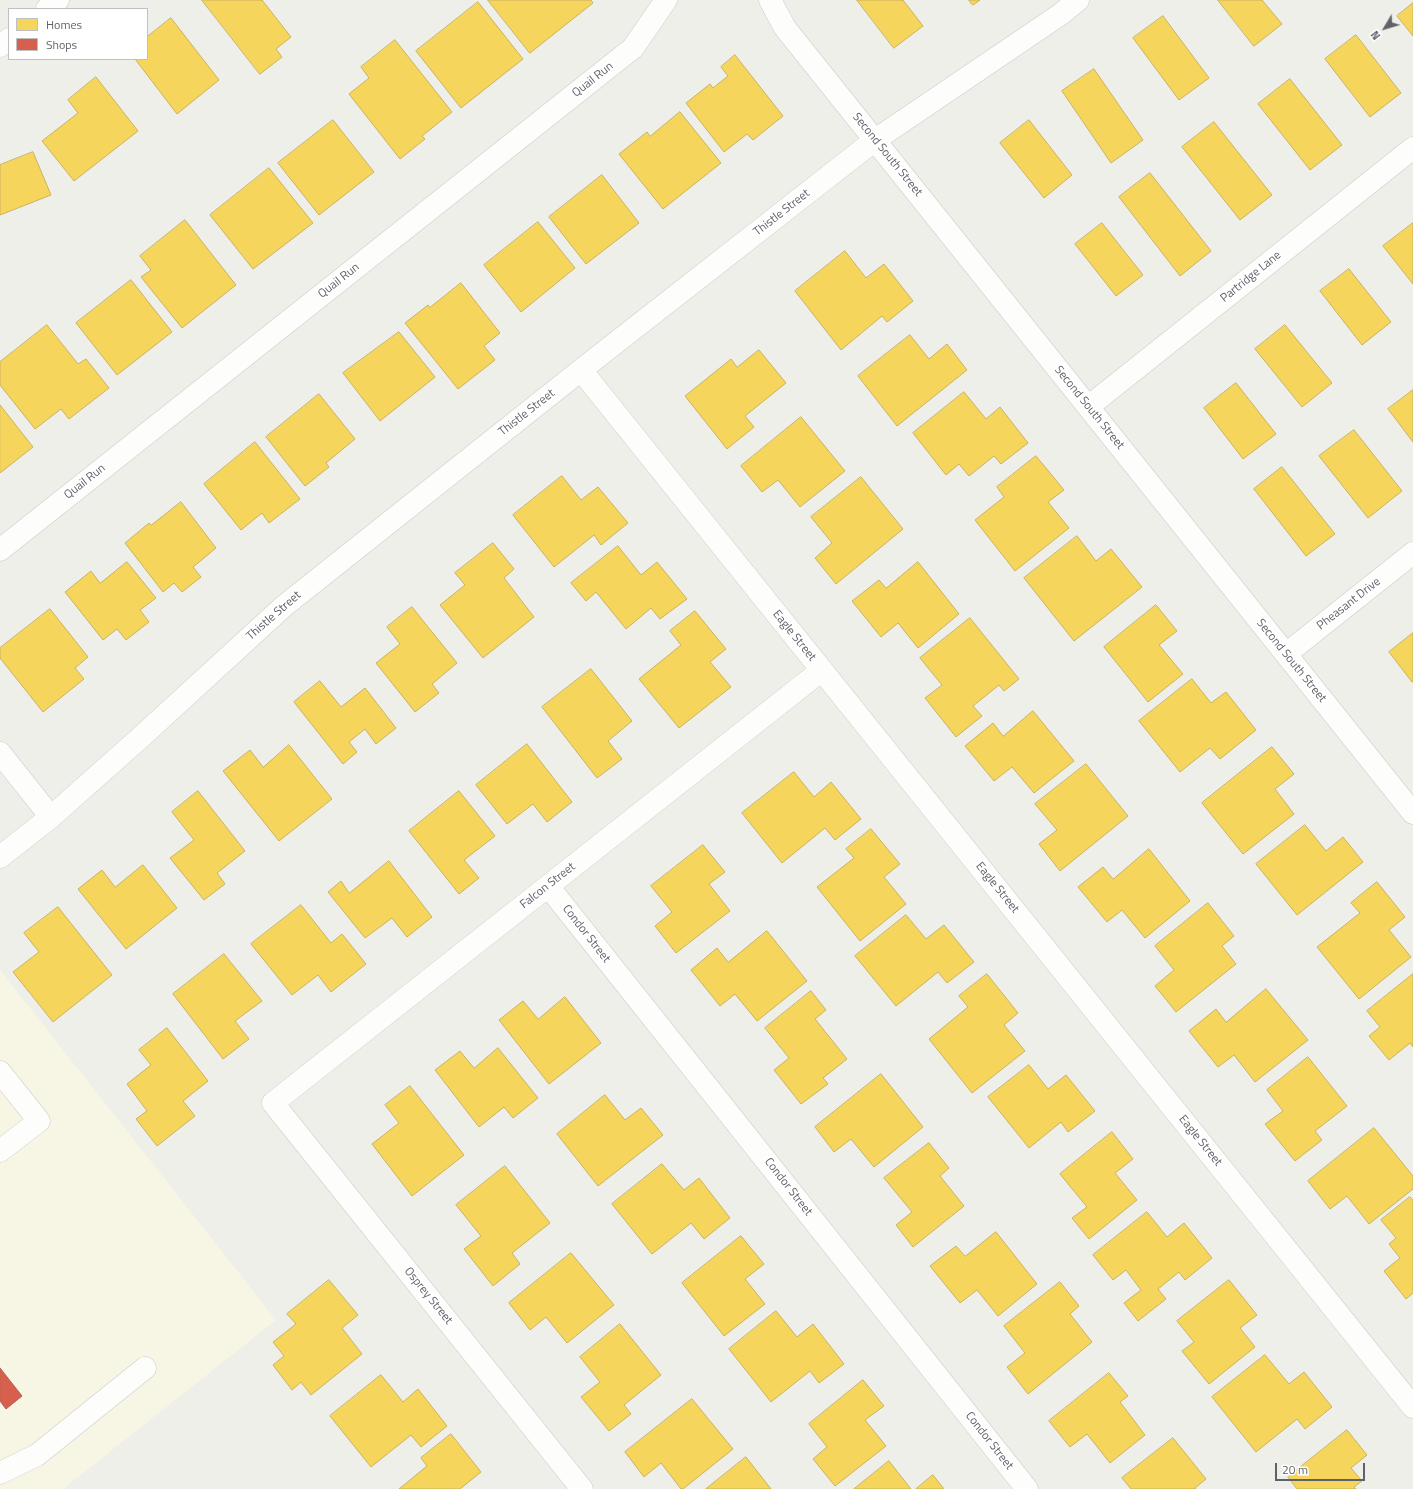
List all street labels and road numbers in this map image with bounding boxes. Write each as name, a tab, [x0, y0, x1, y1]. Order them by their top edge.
street label: Quail Run	[569, 59, 617, 101]
street label: Second South Street	[849, 110, 925, 200]
street label: Thistle Street	[751, 187, 813, 239]
street label: Partridge Lane	[1218, 248, 1284, 306]
street label: Quail Run	[315, 260, 363, 302]
street label: Second South Street	[1051, 363, 1127, 453]
street label: Thistle Street	[496, 387, 558, 439]
street label: Quail Run	[61, 461, 109, 503]
street label: Pheasant Drive	[1314, 575, 1384, 633]
street label: Thistle Street	[244, 588, 304, 644]
street label: Eagle Street	[769, 608, 819, 664]
street label: Second South Street	[1253, 616, 1329, 706]
street label: Falcon Street	[517, 860, 579, 912]
street label: Eagle Street	[972, 860, 1022, 916]
street label: Condor Street	[559, 902, 613, 966]
street label: Eagle Street	[1175, 1113, 1225, 1169]
street label: Condor Street	[761, 1155, 815, 1219]
street label: Osprey Street	[401, 1265, 455, 1327]
street label: Condor Street	[962, 1409, 1016, 1473]

